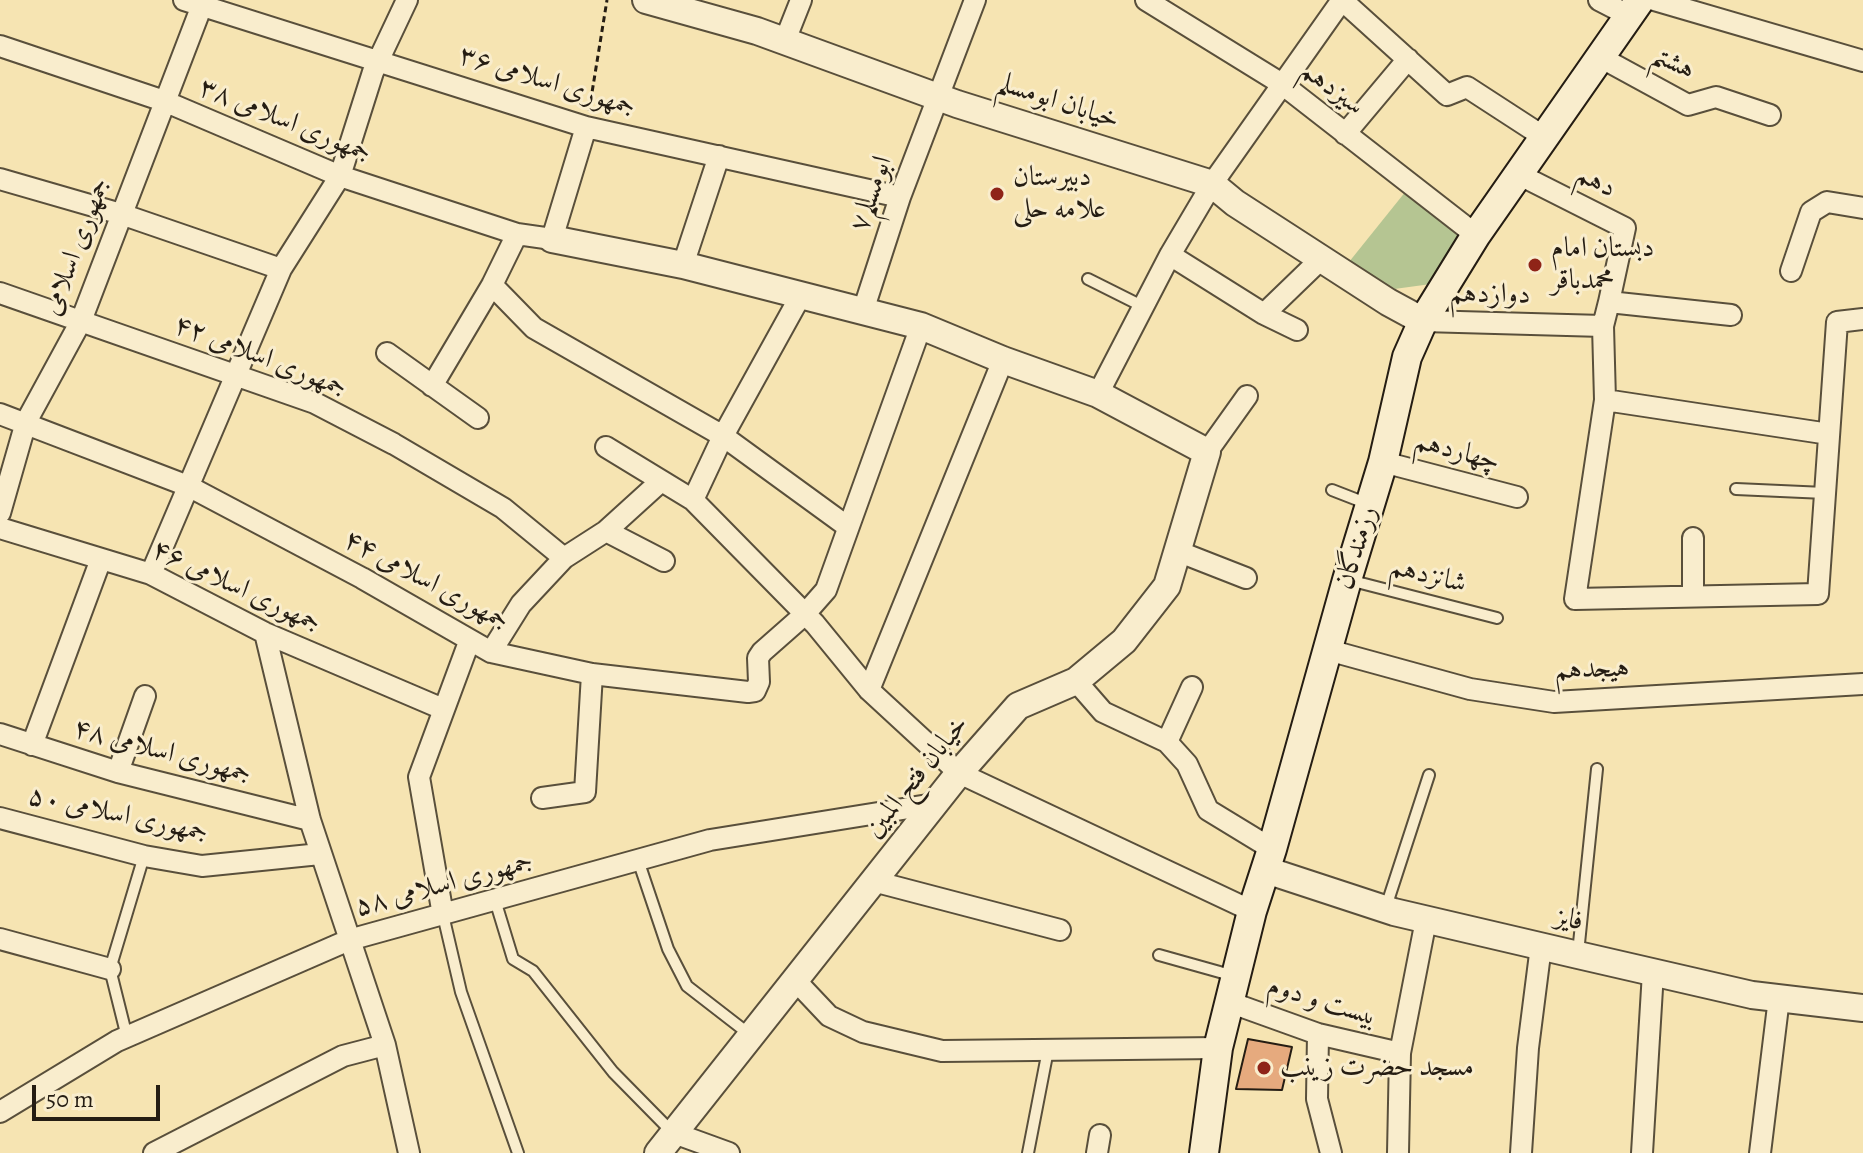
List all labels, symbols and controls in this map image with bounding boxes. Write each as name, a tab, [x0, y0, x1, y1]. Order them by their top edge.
street label: هشتم	[1646, 38, 1700, 88]
street label: جمهوری اسلامی ۳۶	[455, 39, 639, 125]
street label: سیزدهم	[1293, 54, 1371, 124]
street label: خیابان ابومسلم	[993, 67, 1123, 137]
street label: جمهوری اسلامی ۳۸	[194, 71, 376, 171]
street label: ابومسلم۷	[843, 152, 901, 236]
street label: دهم	[1571, 158, 1621, 206]
place label: دبیرستان علامه حلی	[1013, 161, 1106, 227]
street label: جمهوری اسلامی	[35, 173, 119, 321]
marker: دبیرستان علامه حلی	[988, 185, 1006, 203]
place label: دبستان امام محمدباقر	[1551, 232, 1654, 298]
marker: دبستان امام محمدباقر	[1526, 256, 1544, 274]
street label: دوازدهم	[1449, 277, 1531, 313]
street label: جمهوری اسلامی ۴۲	[169, 309, 351, 405]
street label: چهاردهم	[1411, 425, 1503, 479]
street label: رزمندگان	[1328, 502, 1386, 594]
street label: جمهوری اسلامی ۴۴	[337, 523, 515, 639]
street label: جمهوری اسلامی ۴۶	[146, 533, 326, 641]
street label: شانزدهم	[1386, 550, 1470, 602]
street label: هیجدهم	[1554, 652, 1630, 688]
street label: خیابان فتح المبین	[858, 709, 976, 845]
street label: جمهوری اسلامی ۴۸	[69, 712, 255, 792]
street label: جمهوری اسلامی ۵۰	[25, 780, 211, 850]
street label: جمهوری اسلامی ۵۸	[351, 845, 537, 925]
street label: فایز	[1552, 900, 1586, 940]
street label: بیست و دوم	[1263, 969, 1381, 1035]
place label: مسجد حضرت زینب	[1280, 1051, 1474, 1085]
marker: مسجد حضرت زینب	[1255, 1059, 1273, 1077]
scale bar	[36, 1069, 164, 1119]
text: 50 m	[46, 1083, 94, 1115]

